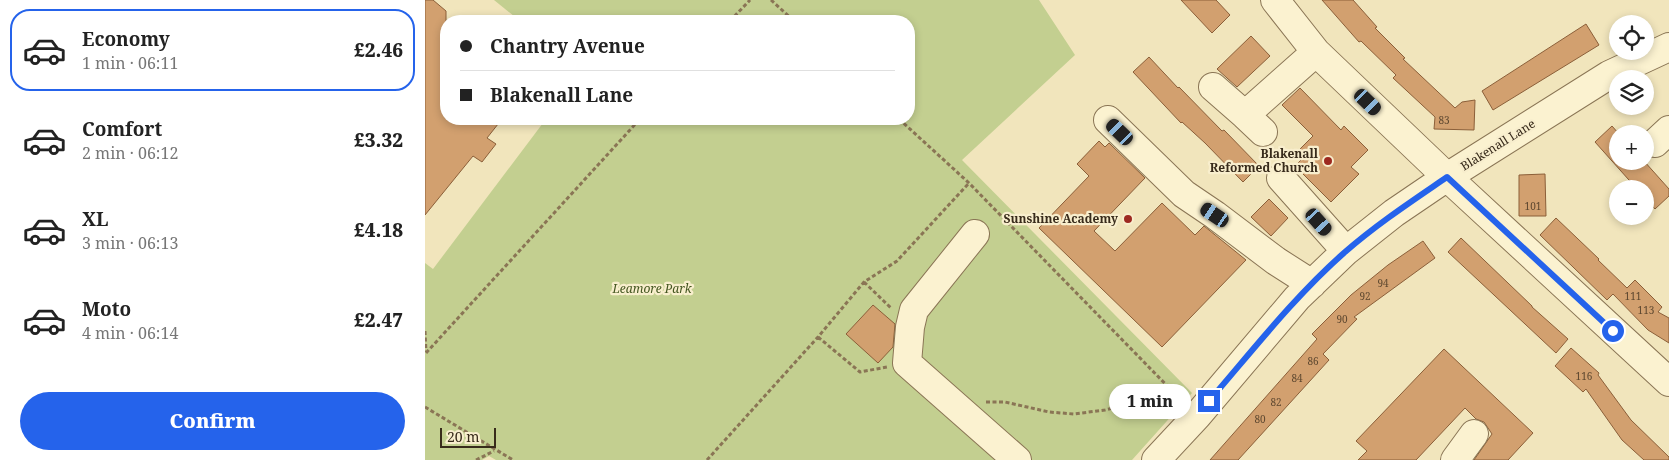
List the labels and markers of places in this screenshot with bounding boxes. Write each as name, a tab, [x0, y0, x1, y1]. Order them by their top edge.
place label: Blakenall Reformed Church	[1210, 145, 1319, 176]
marker: Blakenall Reformed Church	[1322, 155, 1334, 167]
place label: Sunshine Academy	[1004, 210, 1118, 227]
marker: Sunshine Academy	[1122, 213, 1134, 225]

